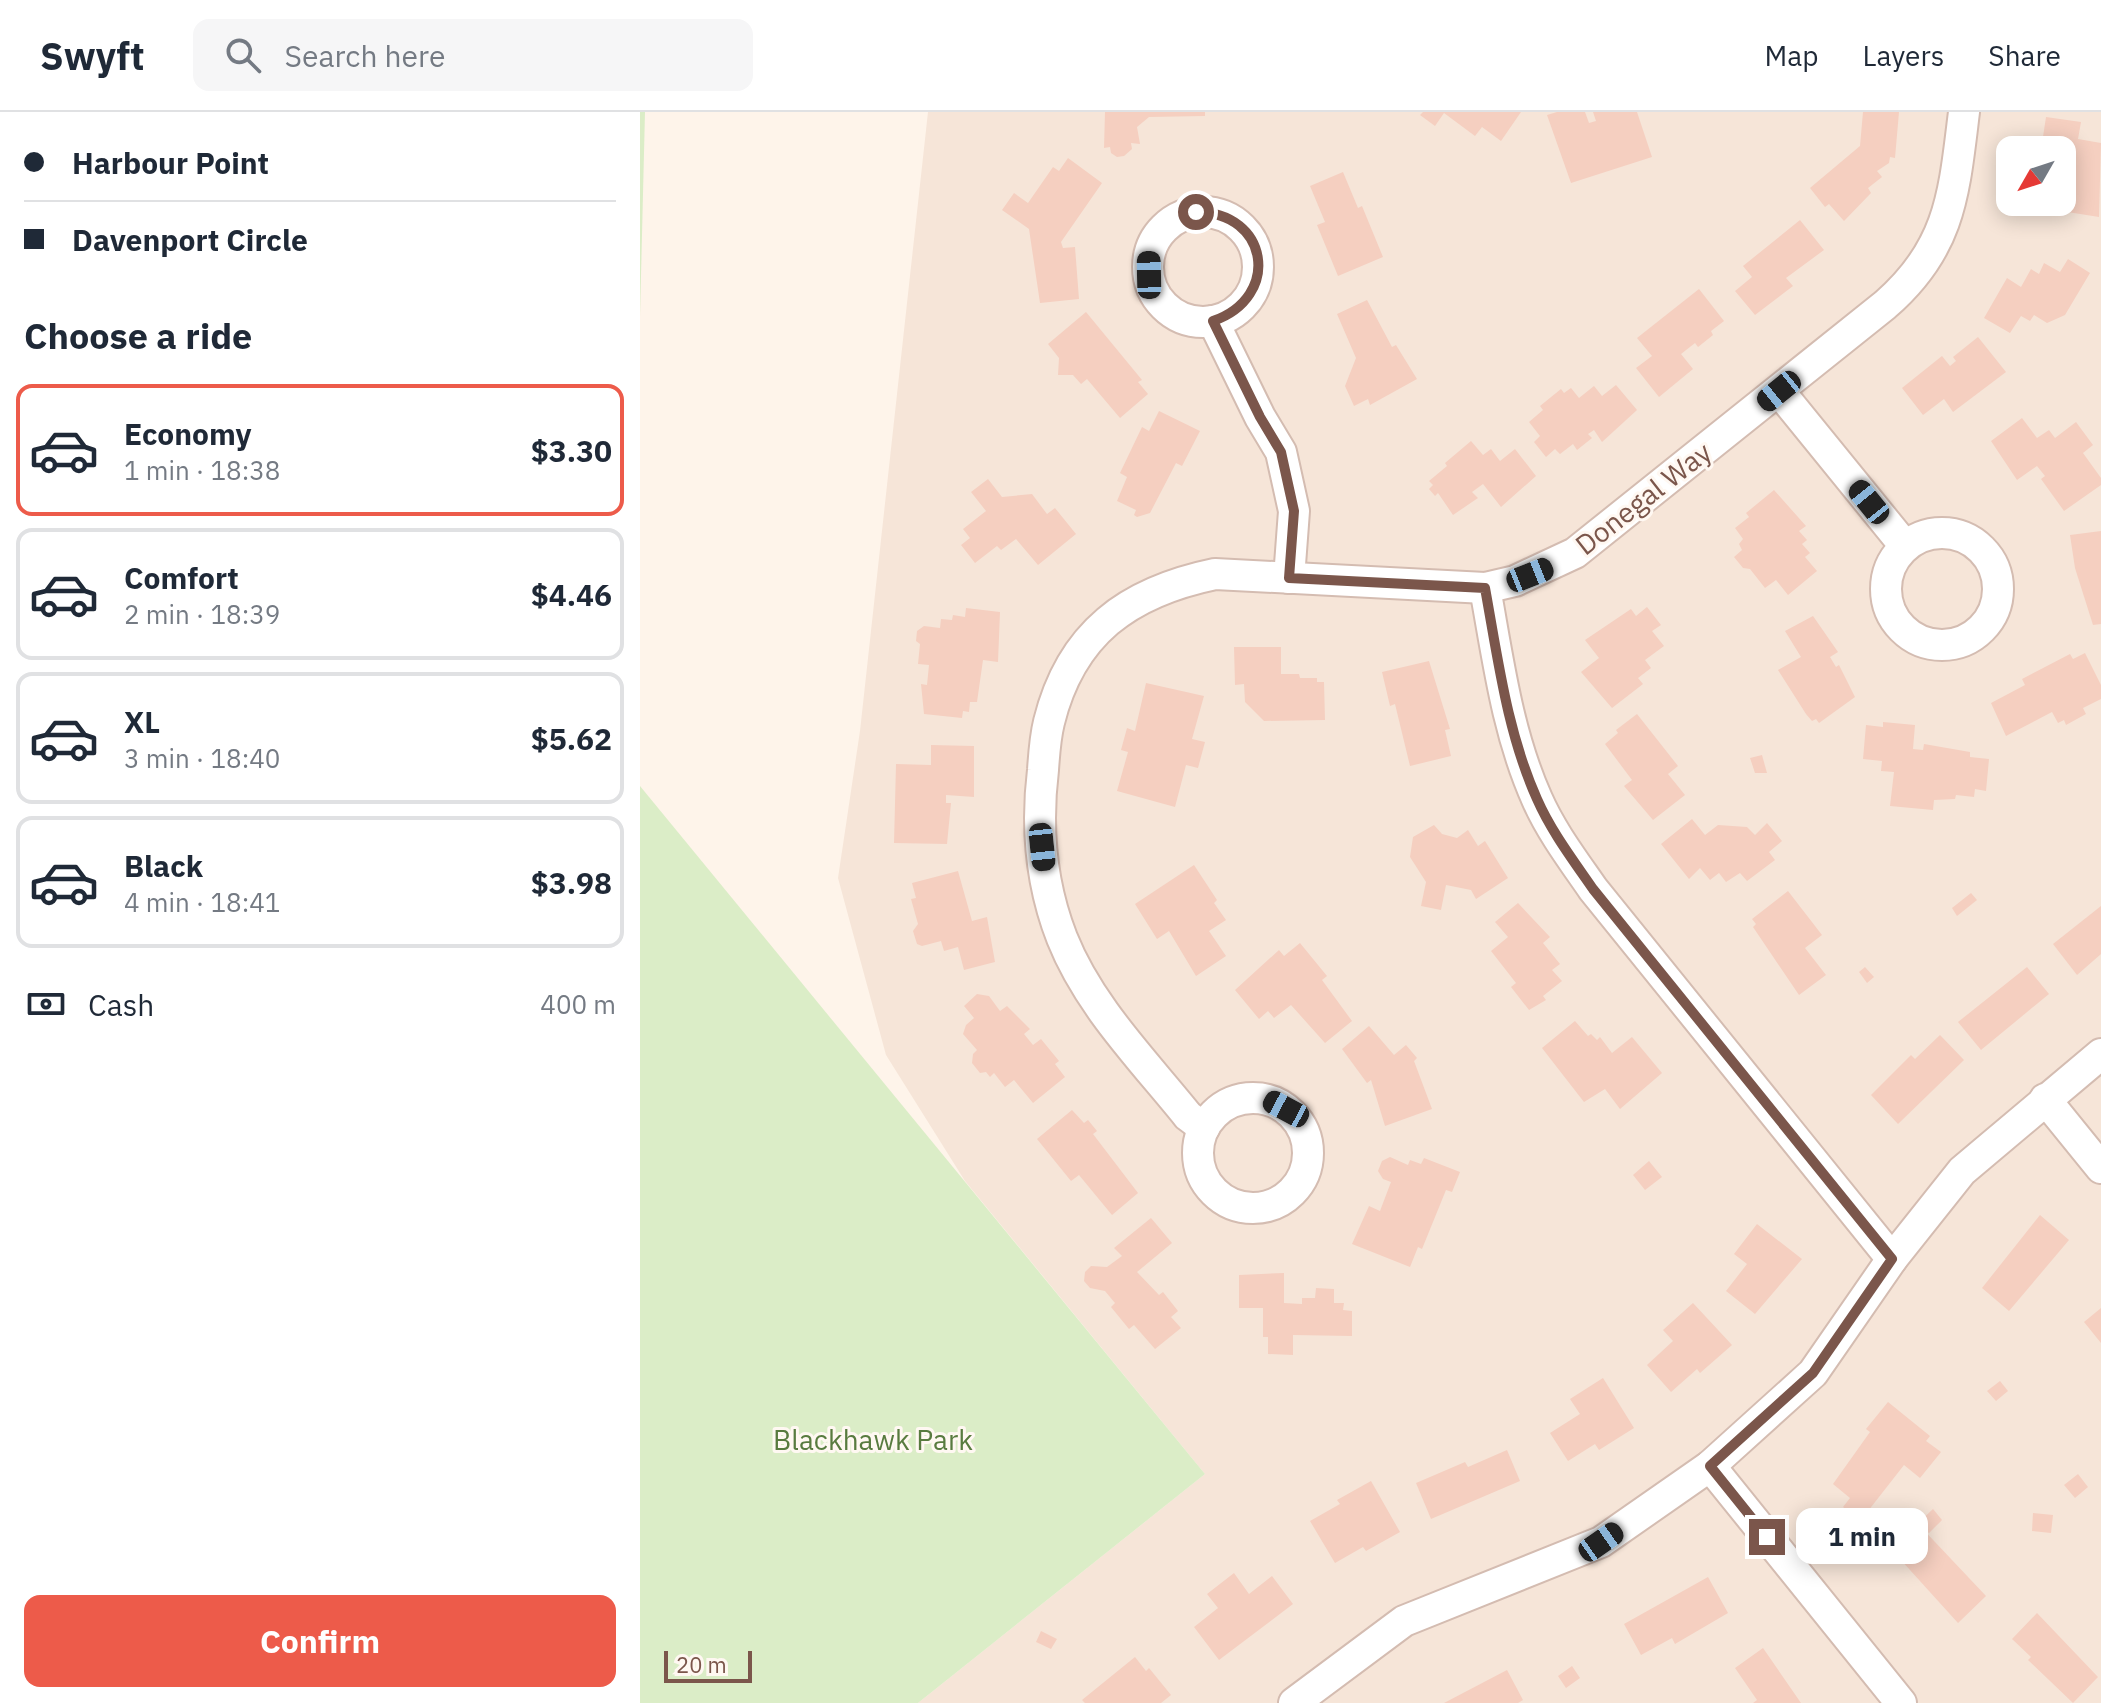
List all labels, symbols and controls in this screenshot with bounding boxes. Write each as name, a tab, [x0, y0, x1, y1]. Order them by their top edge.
search box	[193, 19, 753, 91]
text: Swyft	[40, 31, 145, 80]
icon: search	[221, 33, 265, 77]
text: Search here	[285, 36, 445, 75]
text: Map	[1764, 37, 1818, 74]
text: Layers	[1862, 37, 1944, 74]
text: Share	[1988, 37, 2061, 74]
north arrow	[1996, 136, 2076, 216]
map controls	[1996, 136, 2076, 216]
text: Harbour Point	[72, 143, 269, 182]
route start	[1178, 194, 1214, 230]
text: Davenport Circle	[72, 220, 308, 259]
car	[1137, 251, 1161, 299]
text: Choose a ride	[24, 312, 252, 359]
car	[1753, 367, 1805, 415]
icon: car	[28, 414, 100, 486]
text: Economy	[124, 414, 252, 453]
text: $3.30	[531, 431, 612, 470]
street label: Donegal Way	[1567, 433, 1719, 563]
text: 1 min · 18:38	[124, 453, 280, 487]
car	[1845, 476, 1893, 528]
car	[1503, 555, 1557, 595]
icon: car	[28, 558, 100, 630]
text: Comfort	[124, 558, 239, 597]
text: $4.46	[531, 575, 612, 614]
text: 2 min · 18:39	[124, 597, 280, 631]
icon: car	[28, 702, 100, 774]
text: XL	[124, 702, 160, 741]
text: $5.62	[531, 719, 612, 758]
text: 3 min · 18:40	[124, 741, 280, 775]
car	[1028, 822, 1056, 872]
icon: car	[28, 846, 100, 918]
text: Black	[124, 846, 203, 885]
text: $3.98	[531, 863, 612, 902]
text: 4 min · 18:41	[124, 885, 280, 919]
icon: cash	[24, 982, 68, 1026]
text: Cash	[88, 985, 154, 1024]
text: 400 m	[540, 987, 616, 1021]
car	[1259, 1087, 1313, 1131]
park label: Blackhawk Park	[773, 1421, 973, 1458]
callout: 1 min	[1795, 1509, 1927, 1565]
car	[1574, 1518, 1628, 1566]
route end	[1749, 1519, 1785, 1555]
text: 1 min	[1828, 1519, 1896, 1553]
button: Confirm	[24, 1595, 616, 1687]
scale bar	[664, 1647, 752, 1683]
text: 20 m	[676, 1650, 727, 1679]

